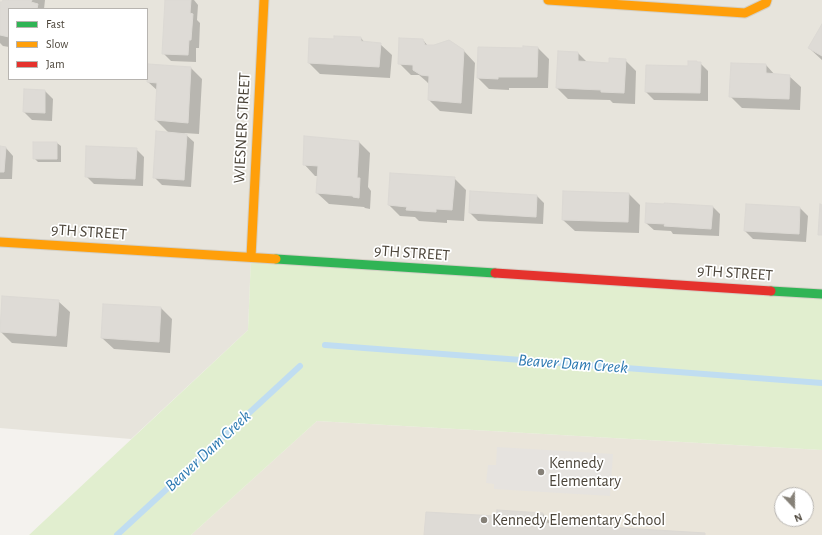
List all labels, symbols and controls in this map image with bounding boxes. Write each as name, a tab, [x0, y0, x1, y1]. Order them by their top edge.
legend	[8, 8, 148, 80]
text: Fast	[46, 18, 65, 30]
text: Slow	[46, 38, 68, 50]
text: Jam	[46, 58, 65, 70]
street label: WIESNER STREET	[230, 72, 254, 184]
street label: 9TH STREET	[50, 220, 128, 244]
street label: 9TH STREET	[373, 241, 451, 265]
street label: 9TH STREET	[696, 261, 774, 285]
water label: Beaver Dam Creek	[517, 350, 629, 378]
water label: Beaver Dam Creek	[161, 406, 255, 496]
place label: Kennedy Elementary	[549, 453, 621, 491]
marker: Kennedy Elementary	[536, 467, 546, 477]
north arrow	[774, 487, 814, 527]
place label: Kennedy Elementary School	[492, 510, 665, 530]
text: N	[793, 511, 804, 524]
marker: Kennedy Elementary School	[479, 515, 489, 525]

